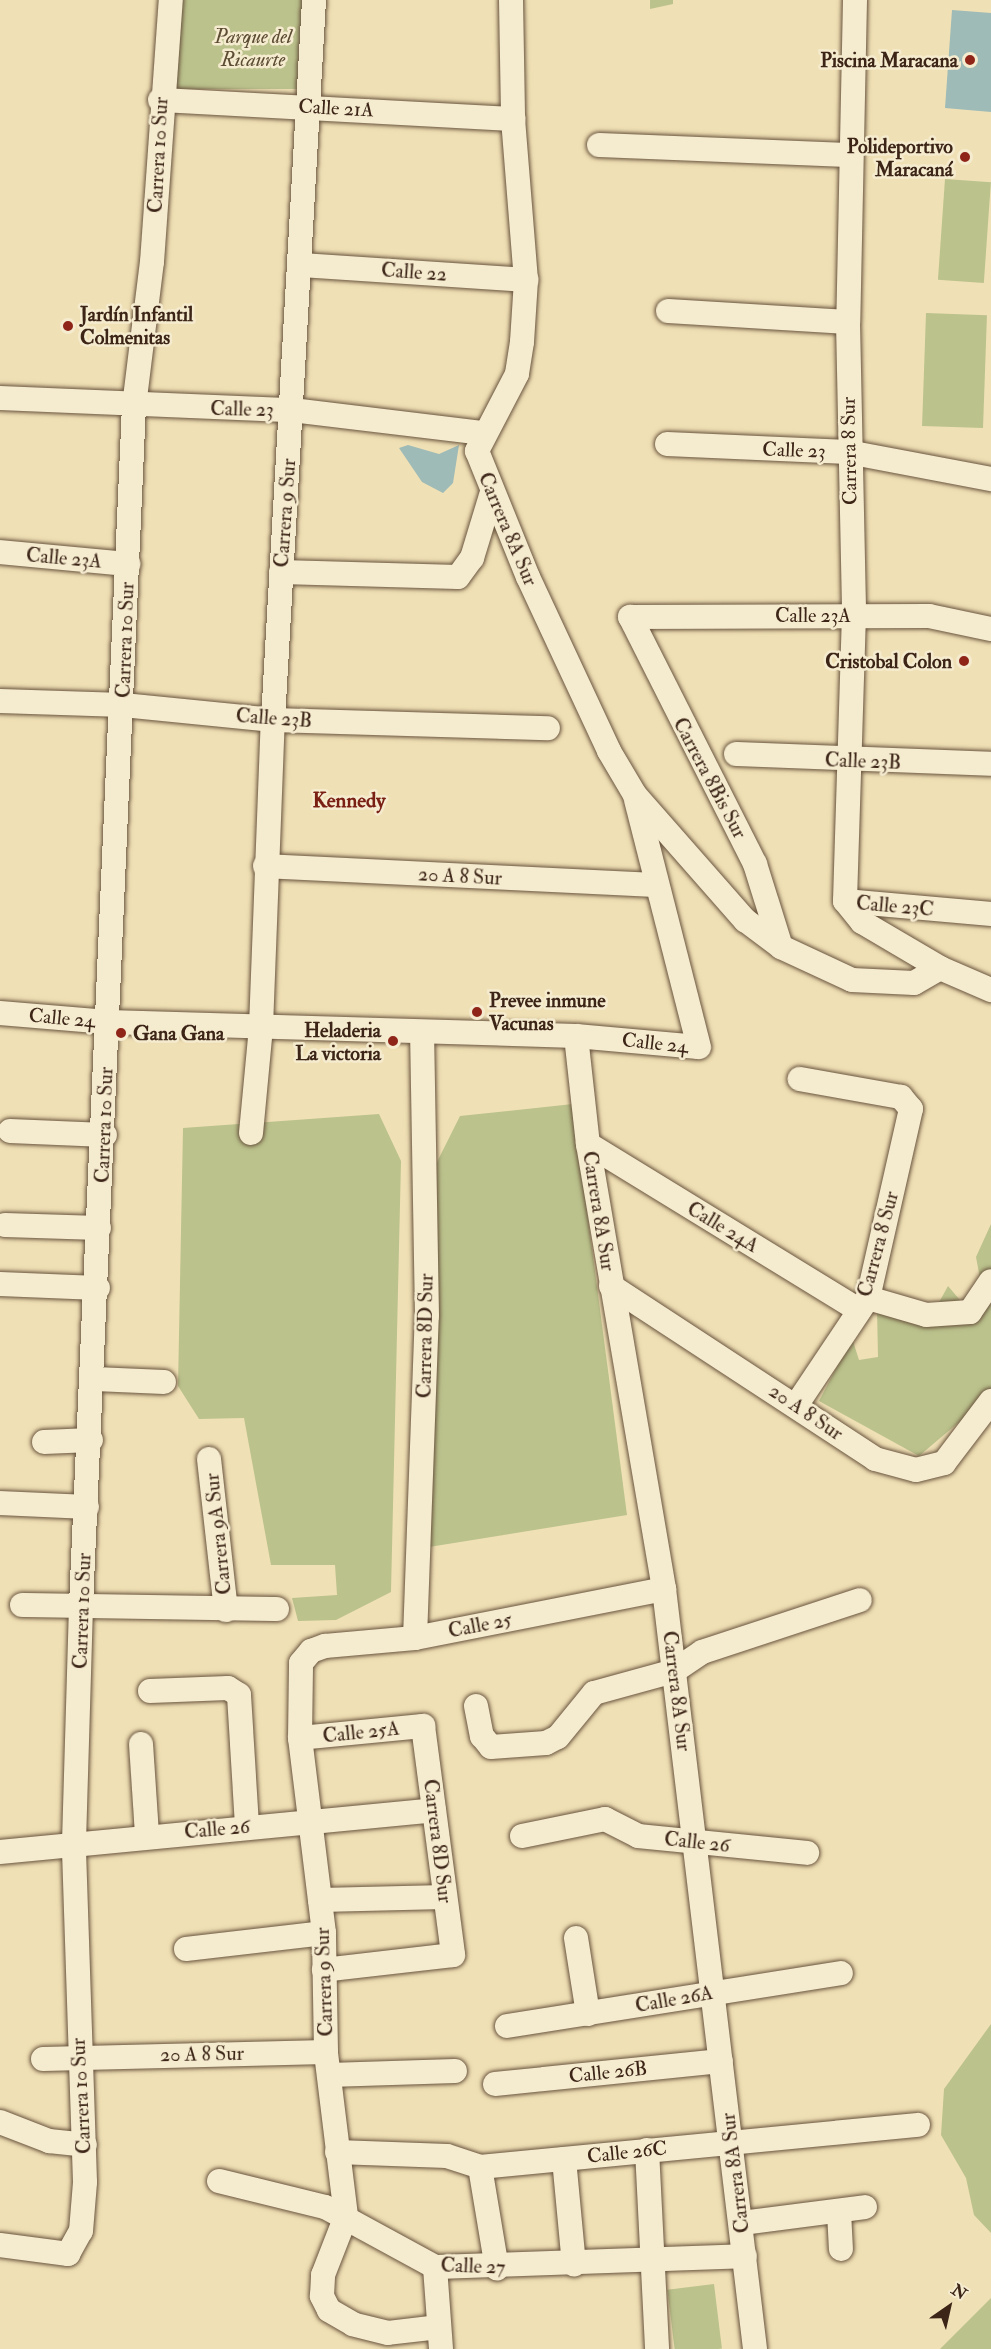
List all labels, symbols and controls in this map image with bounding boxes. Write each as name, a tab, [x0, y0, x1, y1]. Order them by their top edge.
park label: Parque del Ricaurte	[214, 24, 292, 71]
place label: Piscina Maracana	[820, 48, 958, 72]
marker: Piscina Maracana	[963, 53, 977, 67]
street label: Calle 21A	[298, 94, 374, 122]
street label: Carrera 10 Sur	[143, 96, 173, 214]
place label: Polideportivo Maracaná	[847, 134, 953, 181]
marker: Polideportivo Maracaná	[958, 150, 972, 164]
street label: Calle 22	[380, 258, 448, 286]
place label: Jardín Infantil Colmenitas	[80, 302, 193, 349]
marker: Jardín Infantil Colmenitas	[61, 319, 75, 333]
street label: Calle 23	[210, 396, 274, 422]
street label: Carrera 8 Sur	[836, 397, 862, 505]
street label: Calle 23	[762, 437, 826, 463]
street label: Carrera 9 Sur	[269, 458, 301, 568]
street label: Carrera 8A Sur	[473, 469, 543, 589]
street label: Calle 23A	[25, 543, 103, 573]
street label: Carrera 10 Sur	[111, 582, 139, 698]
street label: Calle 23A	[775, 603, 851, 627]
place label: Cristobal Colon	[825, 649, 952, 673]
marker: Cristobal Colon	[957, 654, 971, 668]
street label: Calle 23B	[235, 703, 313, 733]
street label: Carrera 8Bis Sur	[668, 713, 752, 843]
street label: Calle 23B	[824, 748, 902, 774]
district label: Kennedy	[312, 788, 386, 814]
street label: 20 A 8 Sur	[417, 862, 503, 890]
street label: Calle 23C	[855, 891, 935, 921]
place label: Prevee inmune Vacunas	[489, 988, 606, 1035]
street label: Calle 24	[28, 1003, 96, 1033]
marker: Prevee inmune Vacunas	[470, 1005, 484, 1019]
place label: Heladeria La victoria	[295, 1018, 381, 1065]
place label: Gana Gana	[133, 1021, 224, 1045]
marker: Gana Gana	[114, 1026, 128, 1040]
street label: Calle 24	[621, 1028, 689, 1058]
marker: Heladeria La victoria	[386, 1034, 400, 1048]
street label: Carrera 10 Sur	[90, 1067, 118, 1183]
street label: Carrera 8A Sur	[578, 1149, 620, 1273]
street label: Carrera 8 Sur	[852, 1189, 904, 1299]
street label: Calle 24A	[683, 1196, 763, 1258]
street label: Carrera 8D Sur	[412, 1274, 438, 1398]
street label: 20 A 8 Sur	[764, 1379, 848, 1445]
street label: Carrera 9A Sur	[200, 1472, 236, 1596]
street label: Carrera 10 Sur	[68, 1553, 96, 1669]
street label: Calle 25	[446, 1607, 514, 1643]
street label: Carrera 8A Sur	[658, 1629, 696, 1753]
street label: Calle 25A	[321, 1716, 401, 1748]
street label: Carrera 8D Sur	[418, 1778, 458, 1904]
street label: Calle 26	[183, 1814, 251, 1844]
street label: Calle 26	[663, 1827, 731, 1857]
street label: Carrera 9 Sur	[310, 1927, 338, 2037]
street label: Calle 26A	[633, 1980, 715, 2018]
street label: Carrera 10 Sur	[66, 2037, 96, 2155]
street label: 20 A 8 Sur	[160, 2041, 244, 2067]
street label: Calle 26B	[568, 2056, 648, 2088]
street label: Carrera 8A Sur	[716, 2111, 754, 2235]
street label: Calle 26C	[586, 2136, 668, 2168]
street label: Calle 27	[440, 2253, 506, 2279]
north arrow	[919, 2277, 979, 2337]
text: N	[948, 2280, 971, 2304]

